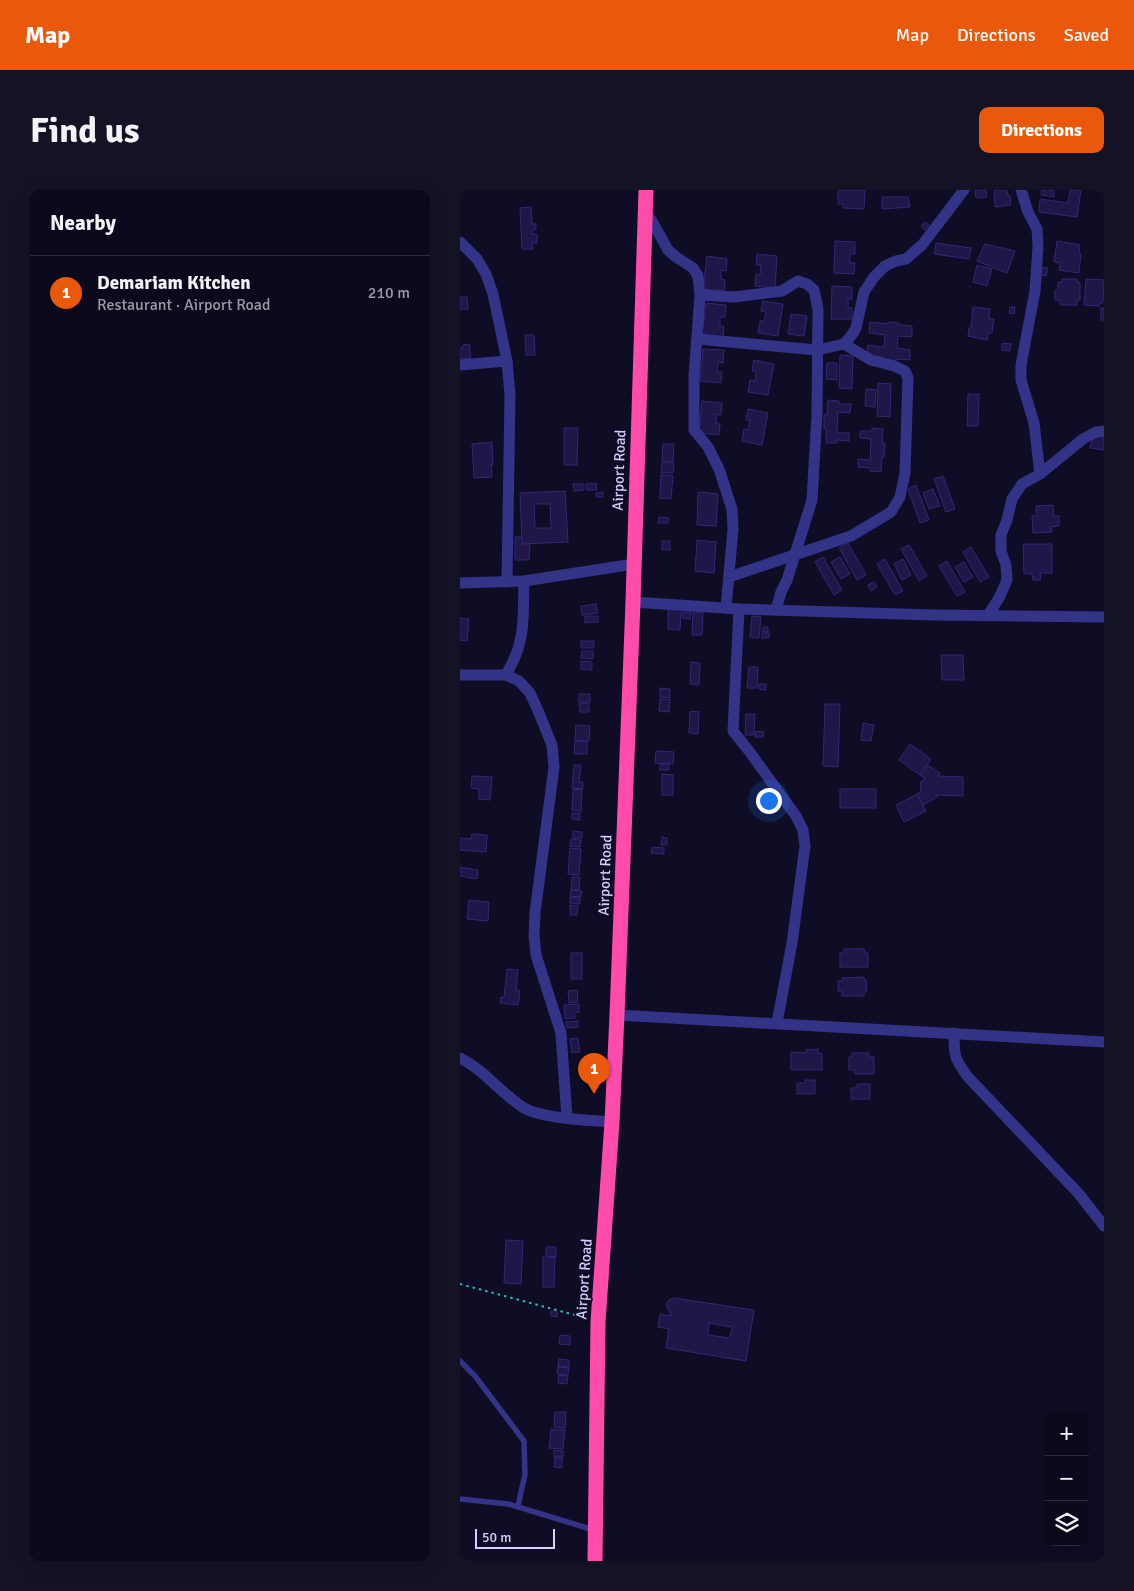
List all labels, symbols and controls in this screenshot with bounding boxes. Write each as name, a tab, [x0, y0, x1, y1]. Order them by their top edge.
text: Map	[25, 20, 70, 50]
text: Map	[896, 24, 929, 46]
text: Directions	[957, 24, 1036, 46]
text: Saved	[1064, 24, 1109, 46]
button: Directions	[979, 107, 1104, 153]
text: Find us	[30, 109, 140, 152]
text: Nearby	[50, 210, 116, 236]
text: Demariam Kitchen	[97, 271, 251, 295]
text: 1	[62, 283, 70, 303]
text: 210 m	[368, 283, 410, 303]
text: Restaurant · Airport Road	[97, 295, 270, 315]
street label: Airport Road	[609, 429, 629, 511]
your location	[756, 788, 782, 814]
street label: Airport Road	[595, 834, 615, 916]
pin: 1	[578, 1053, 610, 1094]
street label: Airport Road	[572, 1238, 596, 1320]
map controls	[1044, 1411, 1089, 1546]
button: +	[1044, 1411, 1089, 1456]
button: −	[1044, 1456, 1089, 1501]
button: layers	[1044, 1501, 1089, 1546]
scale bar	[475, 1526, 555, 1549]
text: 50 m	[482, 1529, 511, 1546]

